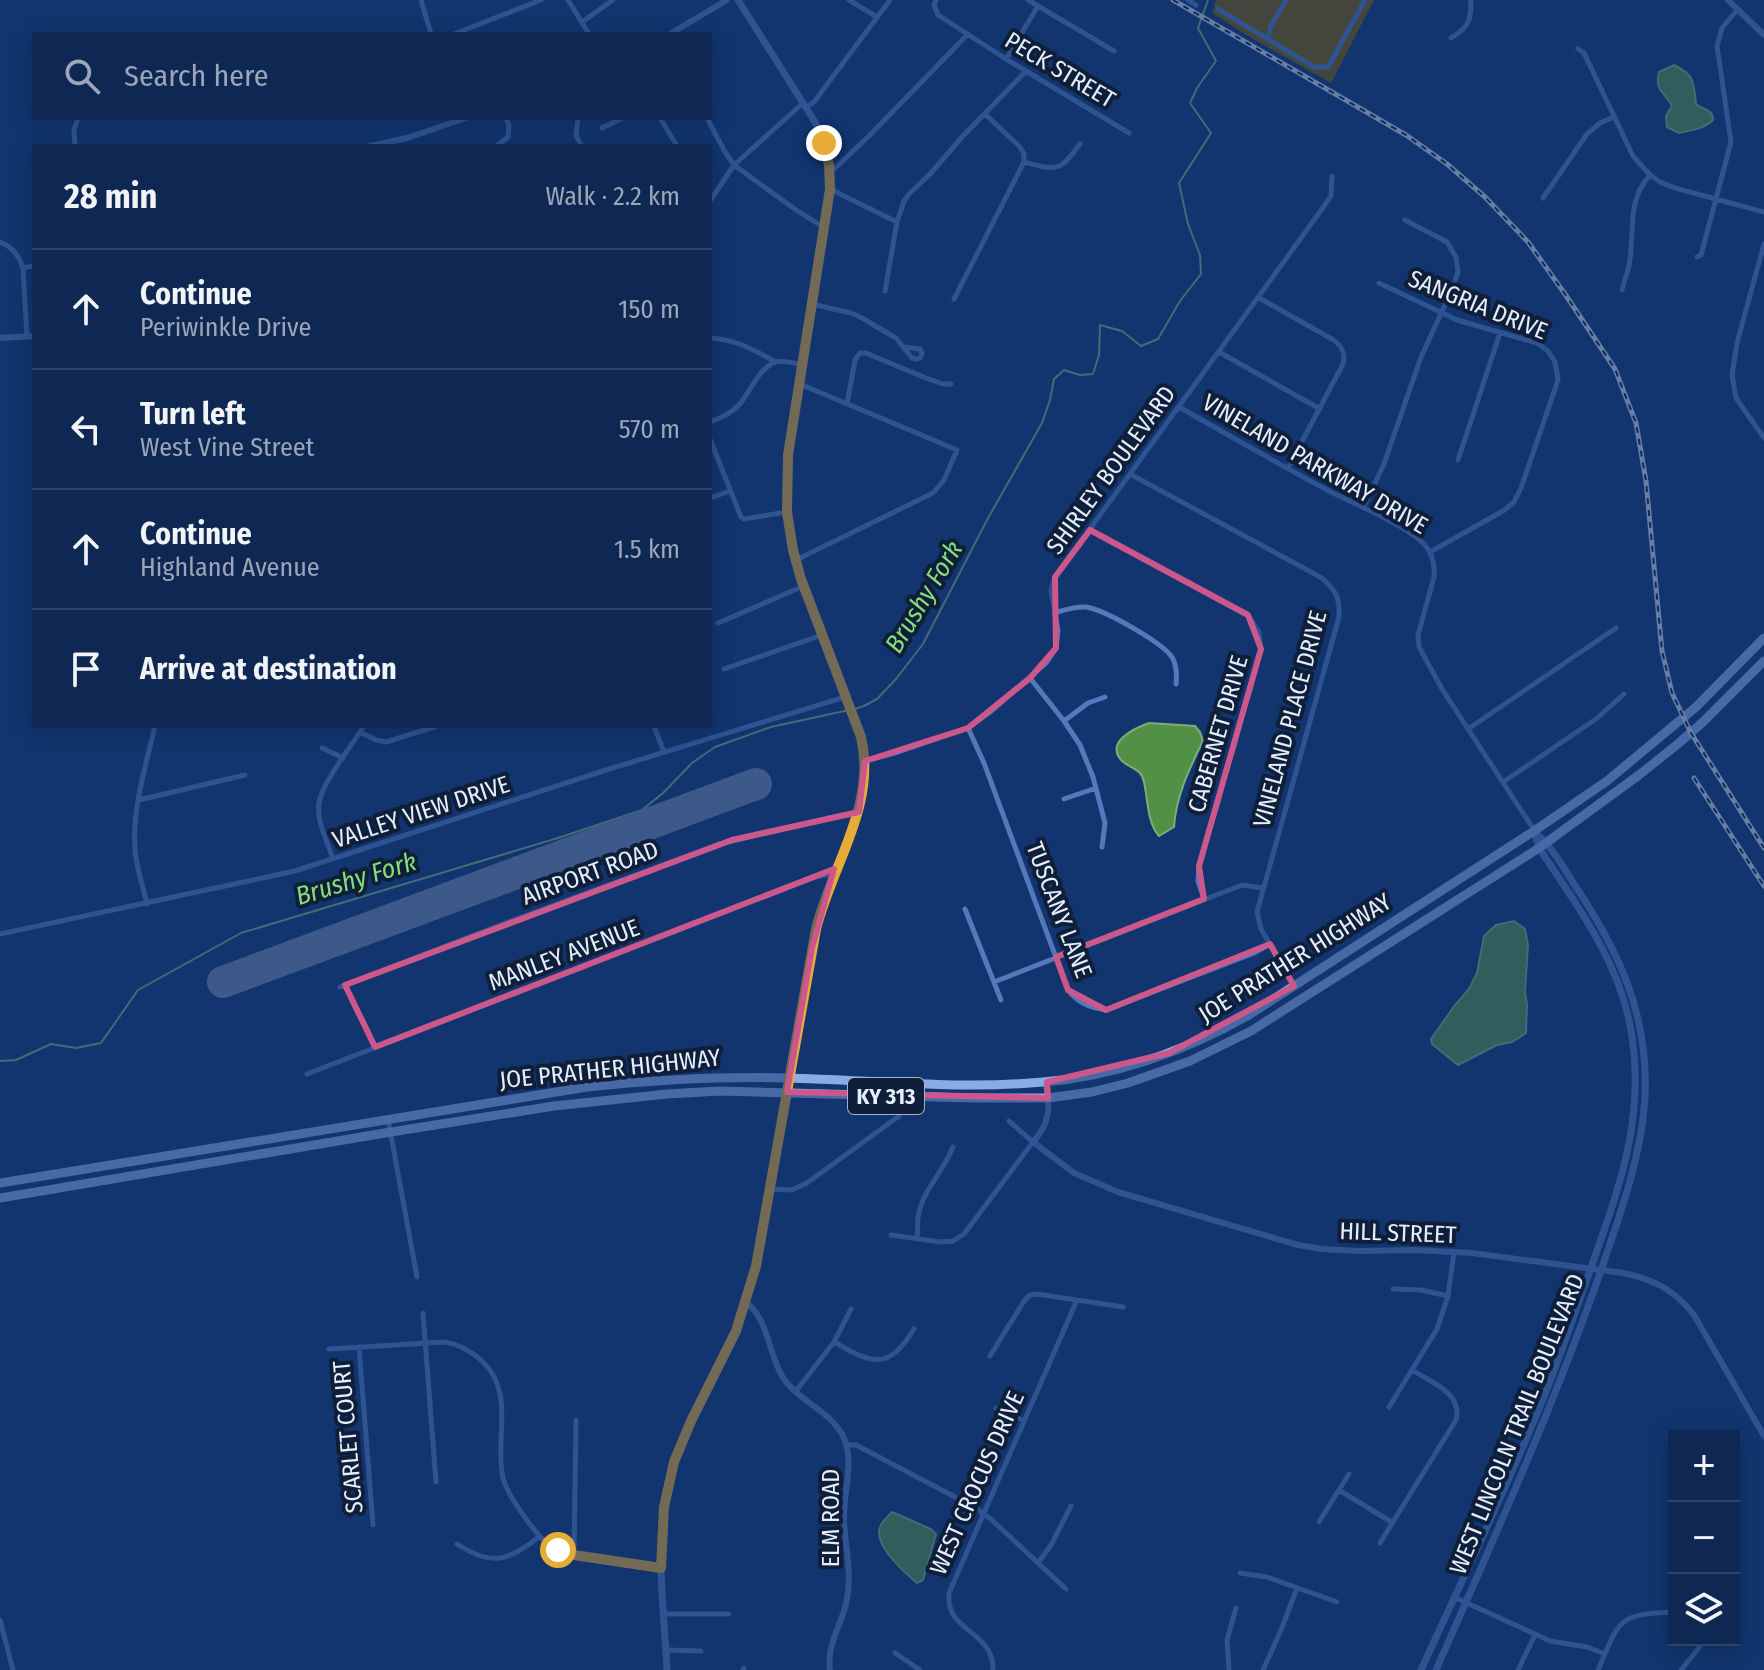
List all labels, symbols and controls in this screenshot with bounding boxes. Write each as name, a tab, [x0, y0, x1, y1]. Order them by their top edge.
street label: PECK STREET	[1000, 26, 1120, 114]
search box	[32, 32, 712, 120]
icon: search	[60, 54, 104, 98]
text: Search here	[124, 58, 269, 94]
route end	[806, 125, 842, 161]
text: 28 min	[64, 176, 157, 217]
text: Walk · 2.2 km	[545, 181, 680, 212]
street label: SANGRIA DRIVE	[1405, 264, 1551, 346]
text: Continue	[140, 276, 252, 312]
icon: ahead	[64, 287, 108, 331]
text: 150 m	[618, 294, 680, 325]
text: Periwinkle Drive	[140, 312, 311, 343]
street label: SHIRLEY BOULEVARD	[1041, 381, 1181, 559]
street label: VINELAND PARKWAY DRIVE	[1198, 388, 1432, 540]
text: Turn left	[140, 396, 246, 432]
icon: left	[64, 407, 108, 451]
text: 570 m	[619, 414, 680, 445]
text: West Vine Street	[140, 432, 314, 463]
text: Continue	[140, 516, 252, 552]
icon: ahead	[64, 527, 108, 571]
text: 1.5 km	[614, 534, 680, 565]
water label: Brushy Fork	[879, 536, 969, 658]
text: Highland Avenue	[140, 552, 320, 583]
street label: VINELAND PLACE DRIVE	[1248, 608, 1332, 830]
icon: arrive	[64, 647, 108, 691]
text: Arrive at destination	[140, 651, 397, 687]
street label: CABERNET DRIVE	[1182, 652, 1254, 816]
street label: VALLEY VIEW DRIVE	[329, 770, 513, 854]
street label: AIRPORT ROAD	[518, 835, 662, 911]
street label: TUSCANY LANE	[1020, 838, 1098, 982]
water label: Brushy Fork	[292, 846, 420, 912]
street label: JOE PRATHER HIGHWAY	[1194, 887, 1396, 1029]
street label: MANLEY AVENUE	[485, 913, 643, 997]
street label: JOE PRATHER HIGHWAY	[498, 1043, 722, 1095]
road number: KY 313	[848, 1078, 924, 1114]
street label: HILL STREET	[1339, 1217, 1457, 1249]
street label: WEST LINCOLN TRAIL BOULEVARD	[1444, 1270, 1590, 1578]
street label: SCARLET COURT	[327, 1360, 369, 1514]
street label: WEST CROCUS DRIVE	[924, 1387, 1030, 1579]
map controls	[1668, 1430, 1740, 1646]
button: +	[1668, 1430, 1740, 1502]
street label: ELM ROAD	[817, 1469, 845, 1567]
button: −	[1668, 1502, 1740, 1574]
route start	[540, 1532, 576, 1568]
button: layers	[1668, 1574, 1740, 1646]

